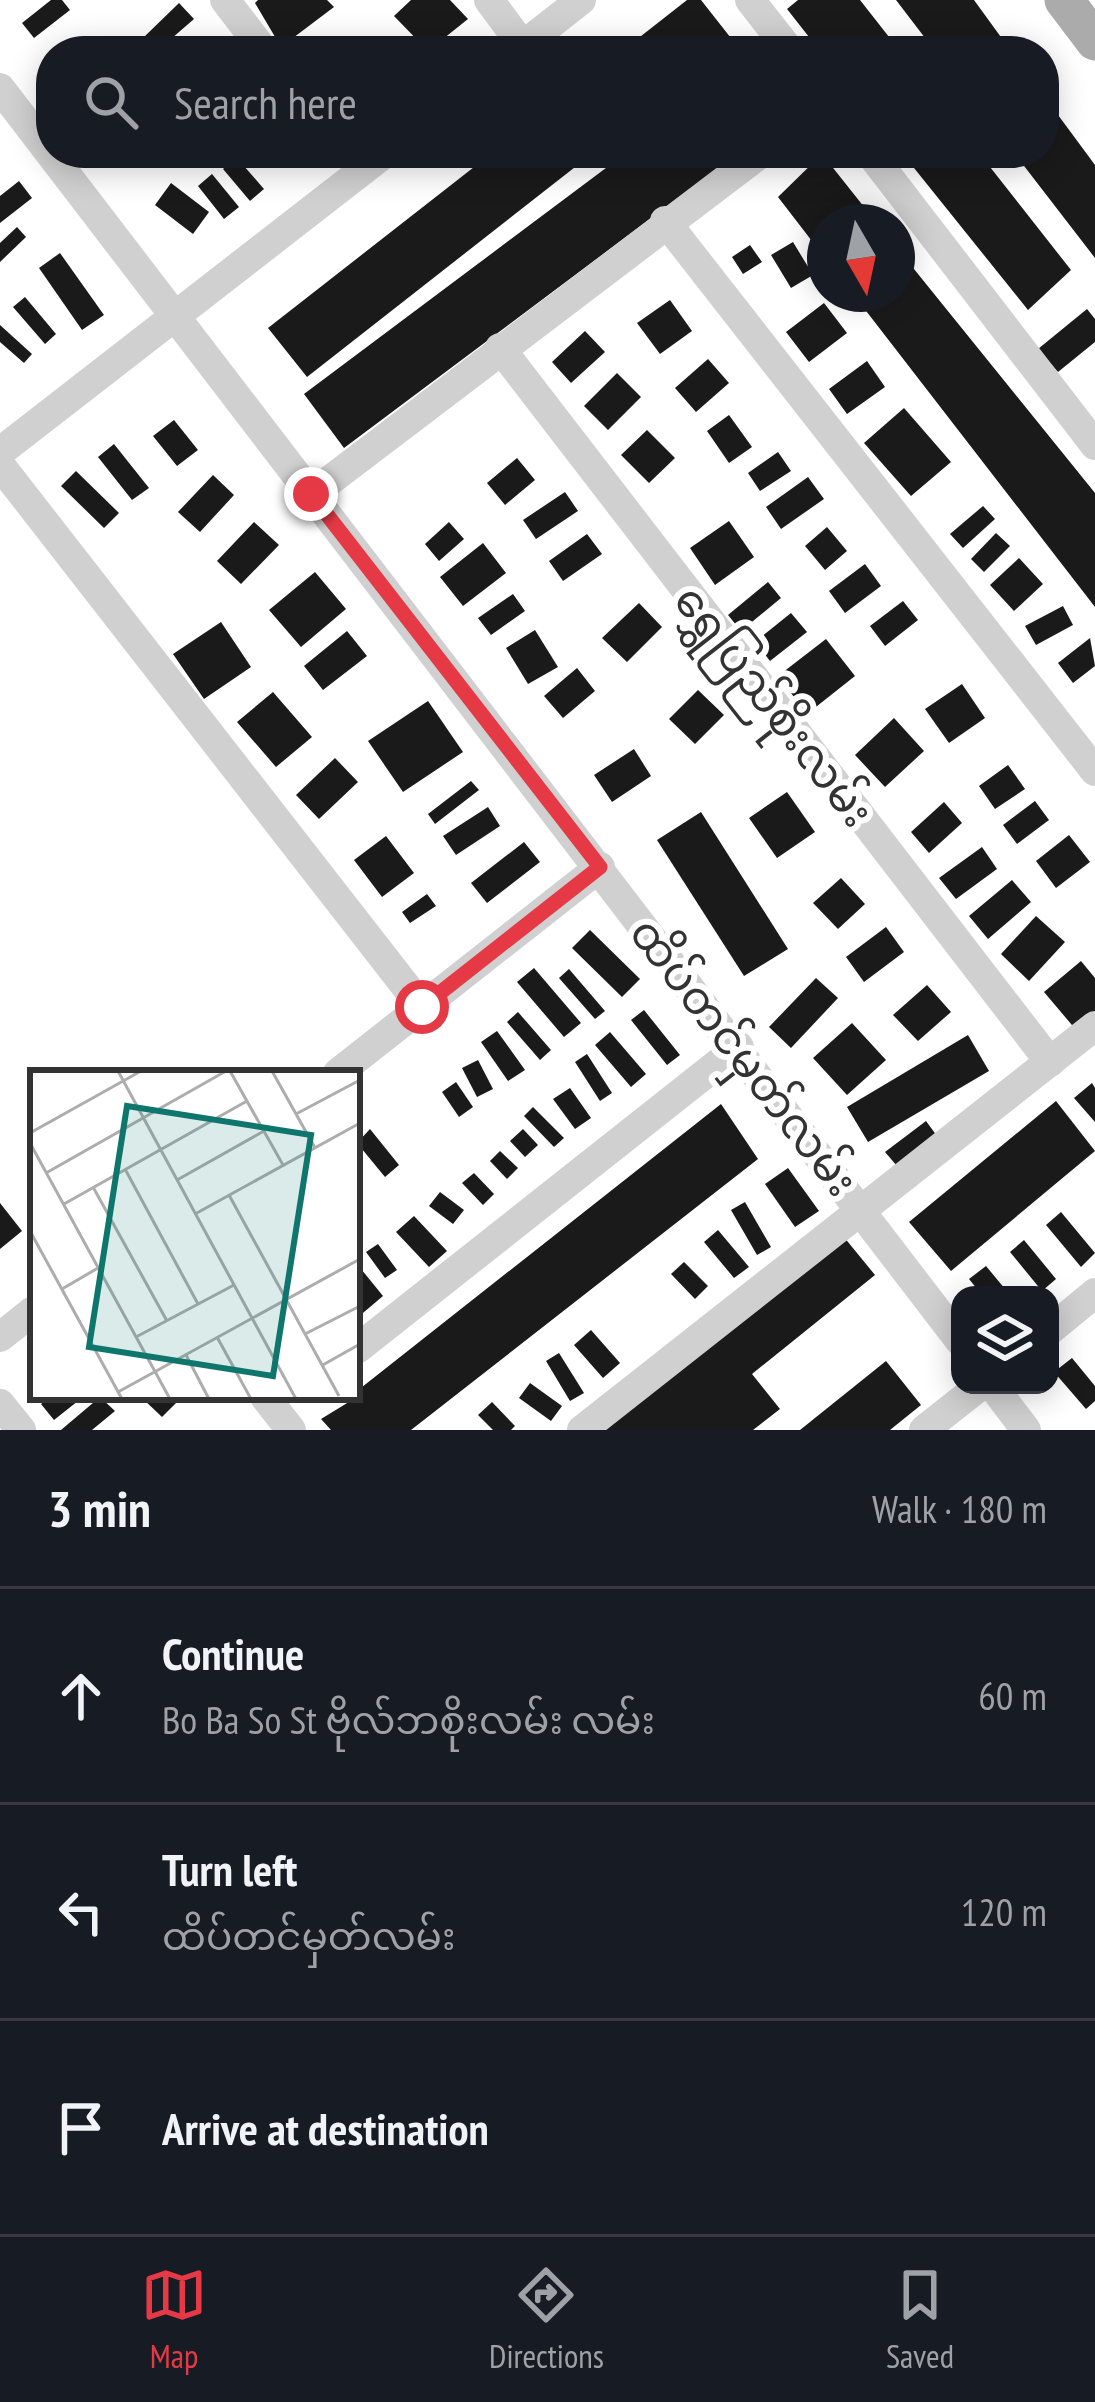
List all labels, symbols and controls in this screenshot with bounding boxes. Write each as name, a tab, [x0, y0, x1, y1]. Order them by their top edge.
search box	[36, 36, 1059, 168]
icon: search	[78, 69, 144, 135]
text: Search here	[174, 73, 357, 131]
north arrow	[807, 204, 915, 312]
route end	[284, 467, 338, 521]
street label: ရွှေပြည်စိုးလမ်း	[655, 571, 889, 843]
street label: ထိပ်တင်မှတ်လမ်း	[611, 904, 873, 1213]
route start	[395, 980, 449, 1034]
inset map	[30, 1070, 360, 1400]
map controls	[951, 1286, 1059, 1394]
button: layers	[951, 1286, 1059, 1394]
text: 3 min	[48, 1475, 151, 1541]
text: Walk · 180 m	[872, 1483, 1047, 1534]
text: Continue	[162, 1624, 304, 1682]
icon: ahead	[48, 1663, 114, 1729]
text: 60 m	[978, 1670, 1047, 1721]
text: Bo Ba So St ဗိုလ်ဘစိုးလမ်း လမ်း	[162, 1694, 655, 1745]
text: Turn left	[162, 1840, 297, 1898]
icon: left	[48, 1879, 114, 1945]
text: 120 m	[961, 1886, 1047, 1937]
text: ထိပ်တင်မှတ်လမ်း	[162, 1910, 455, 1961]
icon: arrive	[48, 2095, 114, 2161]
text: Arrive at destination	[162, 2099, 489, 2157]
tab: Map	[141, 2262, 207, 2377]
tab: Directions	[489, 2262, 604, 2377]
tab: Saved	[886, 2262, 954, 2377]

